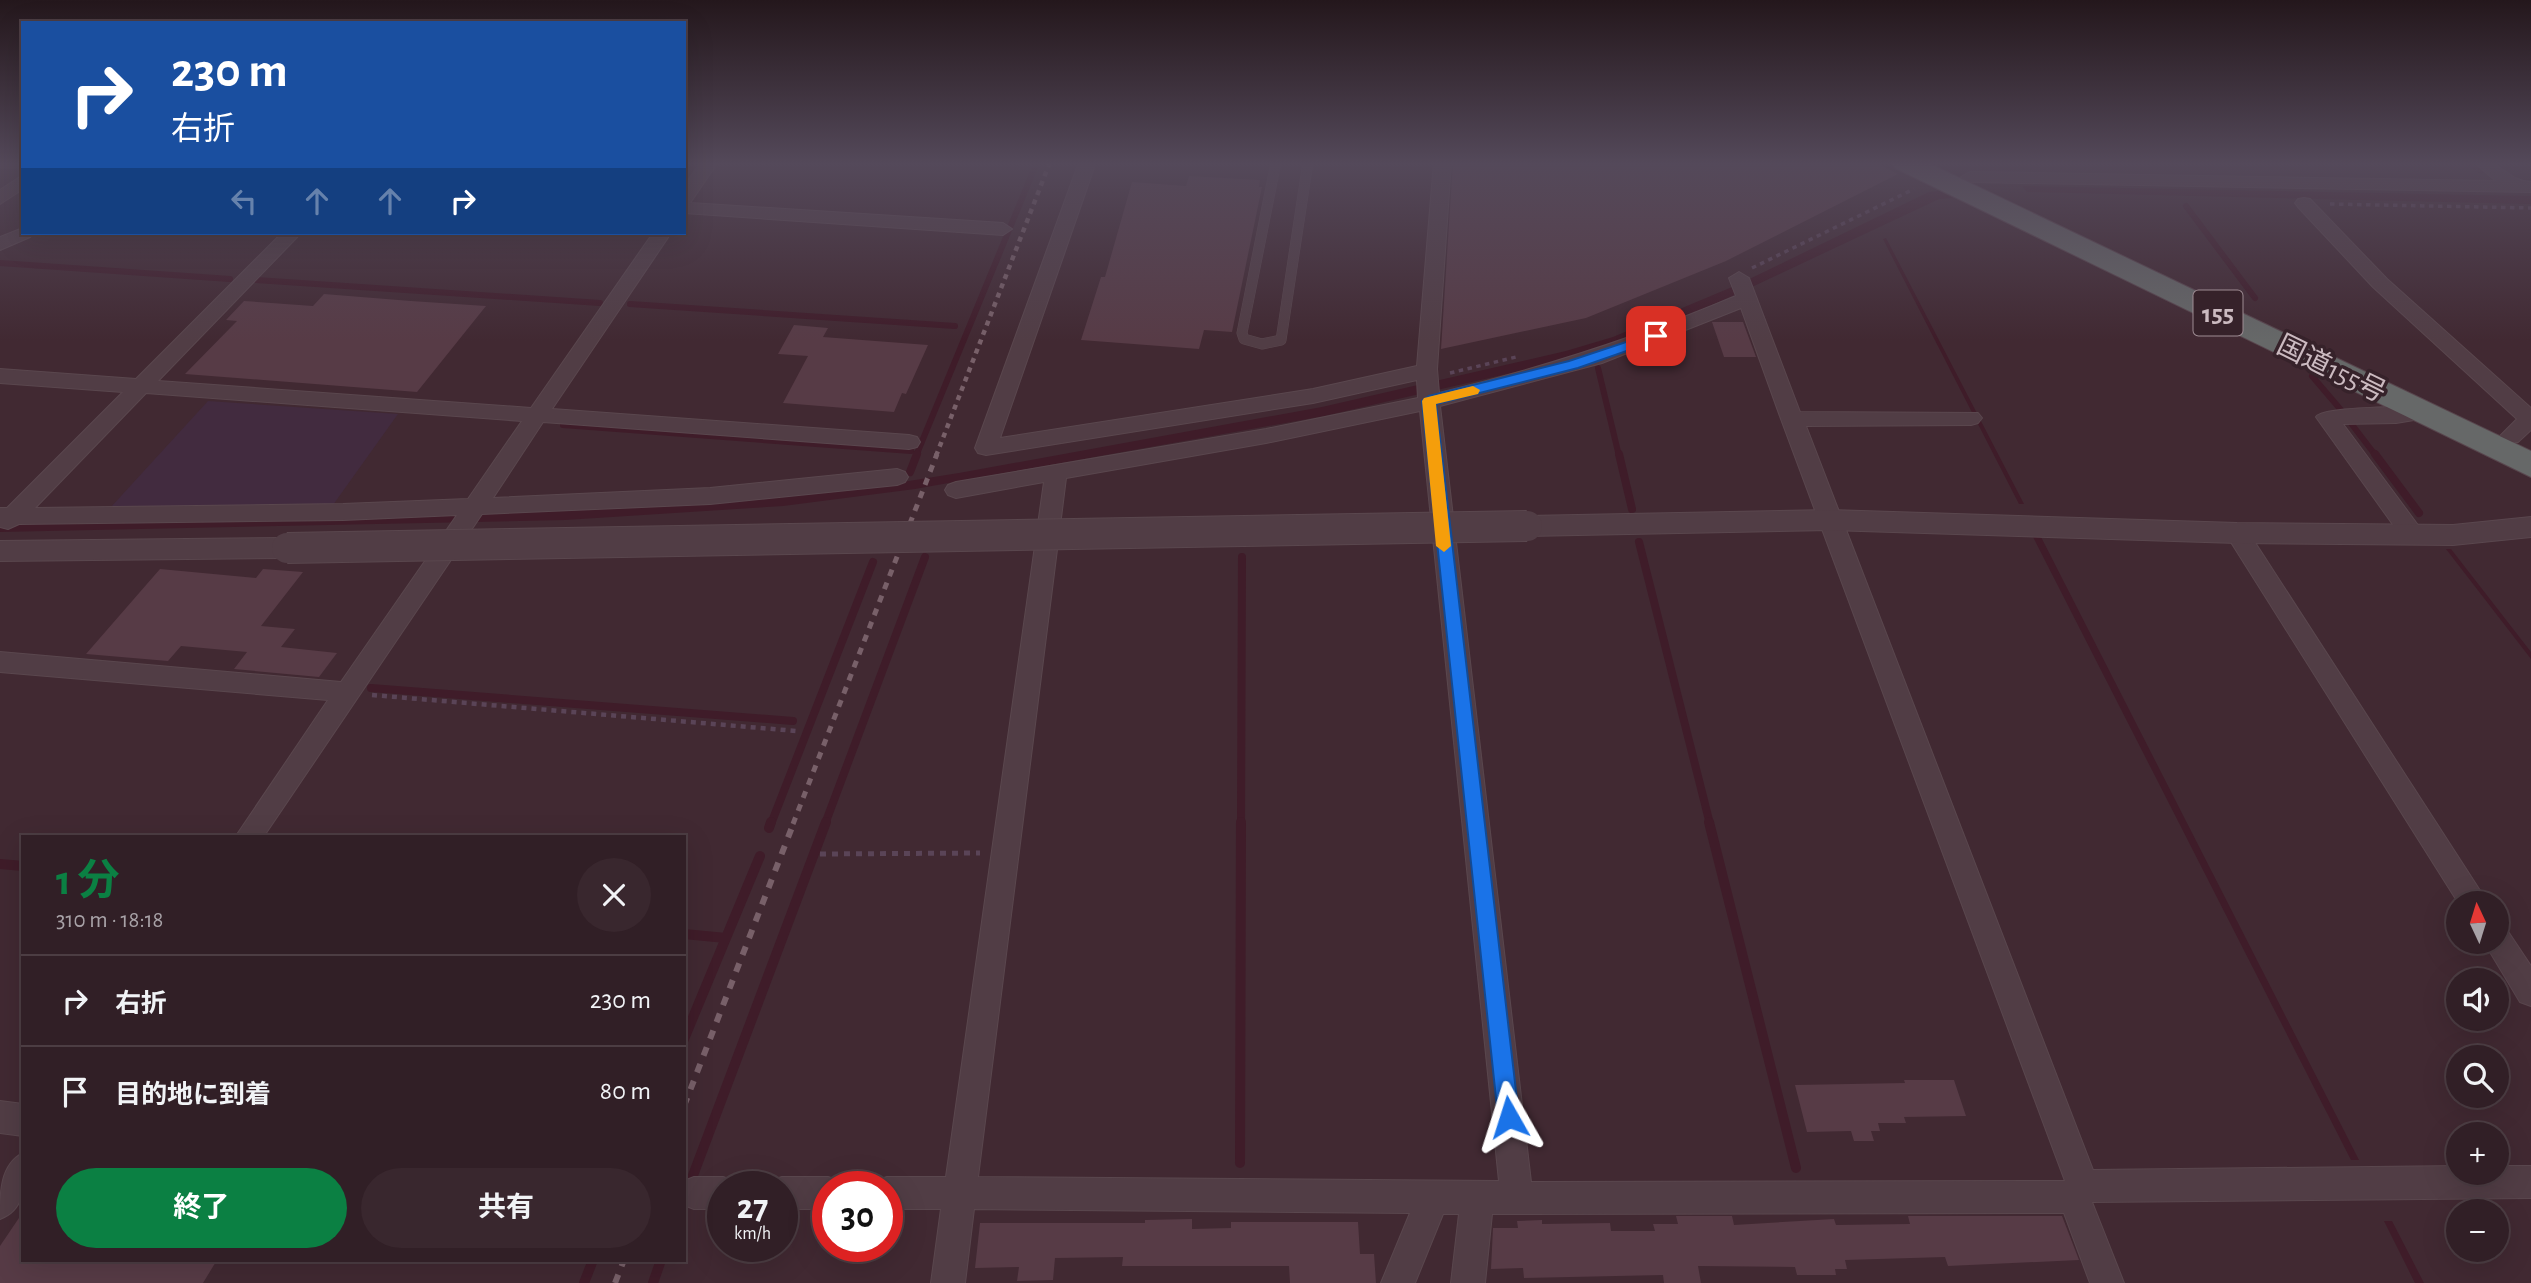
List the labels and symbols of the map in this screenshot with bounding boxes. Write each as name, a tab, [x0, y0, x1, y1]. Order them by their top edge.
road number: 155	[2194, 290, 2242, 336]
pin	[1626, 306, 1686, 366]
street label: 国道155号	[2272, 330, 2391, 408]
north arrow	[2446, 891, 2510, 954]
position arrow	[1472, 1080, 1546, 1154]
speed limit sign: 30	[812, 1171, 903, 1262]

